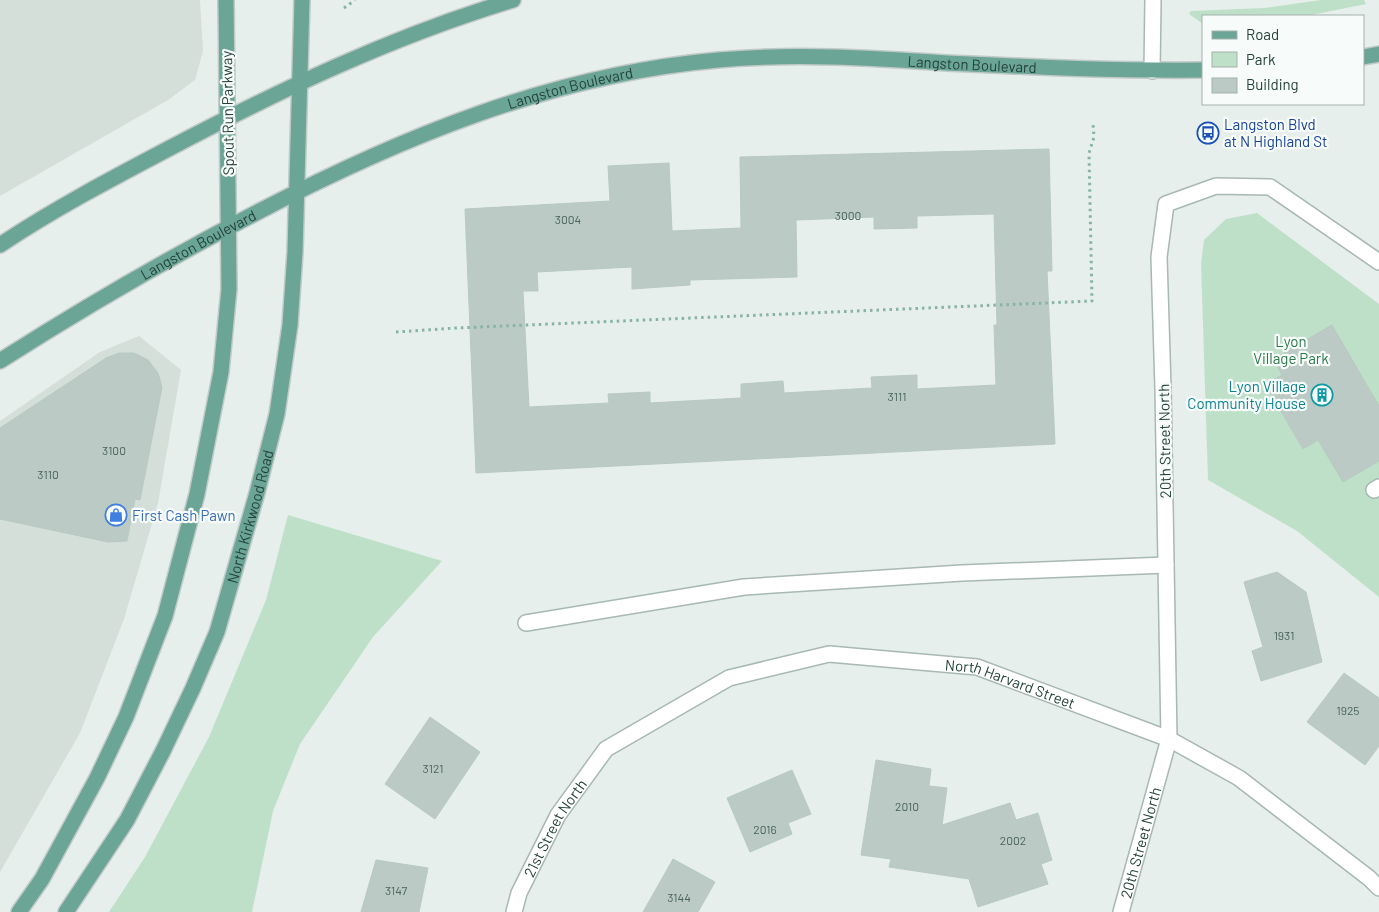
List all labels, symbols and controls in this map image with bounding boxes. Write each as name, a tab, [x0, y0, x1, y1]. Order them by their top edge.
legend	[1202, 15, 1364, 105]
text: Road	[1246, 25, 1279, 43]
text: Park	[1246, 50, 1276, 68]
street label: Spout Run Parkway	[217, 51, 237, 175]
street label: Langston Boulevard	[907, 51, 1037, 76]
street label: Langston Boulevard	[505, 63, 634, 112]
text: Building	[1246, 75, 1299, 93]
place label: Langston Blvd at N Highland St	[1224, 115, 1327, 150]
bus stop icon: Langston Blvd at N Highland St	[1196, 121, 1220, 145]
street label: Langston Boulevard	[137, 206, 259, 283]
house number: 3000	[835, 208, 861, 222]
house number: 3004	[555, 212, 581, 226]
park label: Lyon Village Park	[1253, 332, 1329, 367]
place label: Lyon Village Community House	[1187, 377, 1306, 412]
building icon: Lyon Village Community House	[1310, 383, 1334, 407]
street label: 20th Street North	[1154, 384, 1174, 498]
house number: 3111	[888, 389, 906, 403]
house number: 3100	[102, 443, 126, 457]
street label: North Kirkwood Road	[222, 448, 277, 585]
house number: 3110	[37, 467, 59, 481]
shop icon: First Cash Pawn	[104, 503, 128, 527]
place label: First Cash Pawn	[132, 506, 236, 524]
house number: 1931	[1274, 628, 1294, 642]
street label: North Harvard Street	[944, 655, 1078, 712]
house number: 1925	[1336, 703, 1360, 717]
house number: 3121	[423, 761, 443, 775]
street label: 21st Street North	[520, 775, 590, 880]
street label: 20th Street North	[1116, 785, 1164, 900]
house number: 2010	[895, 799, 919, 813]
house number: 2016	[753, 822, 777, 836]
house number: 2002	[1000, 833, 1026, 847]
house number: 3147	[385, 883, 407, 897]
house number: 3144	[667, 890, 691, 904]

